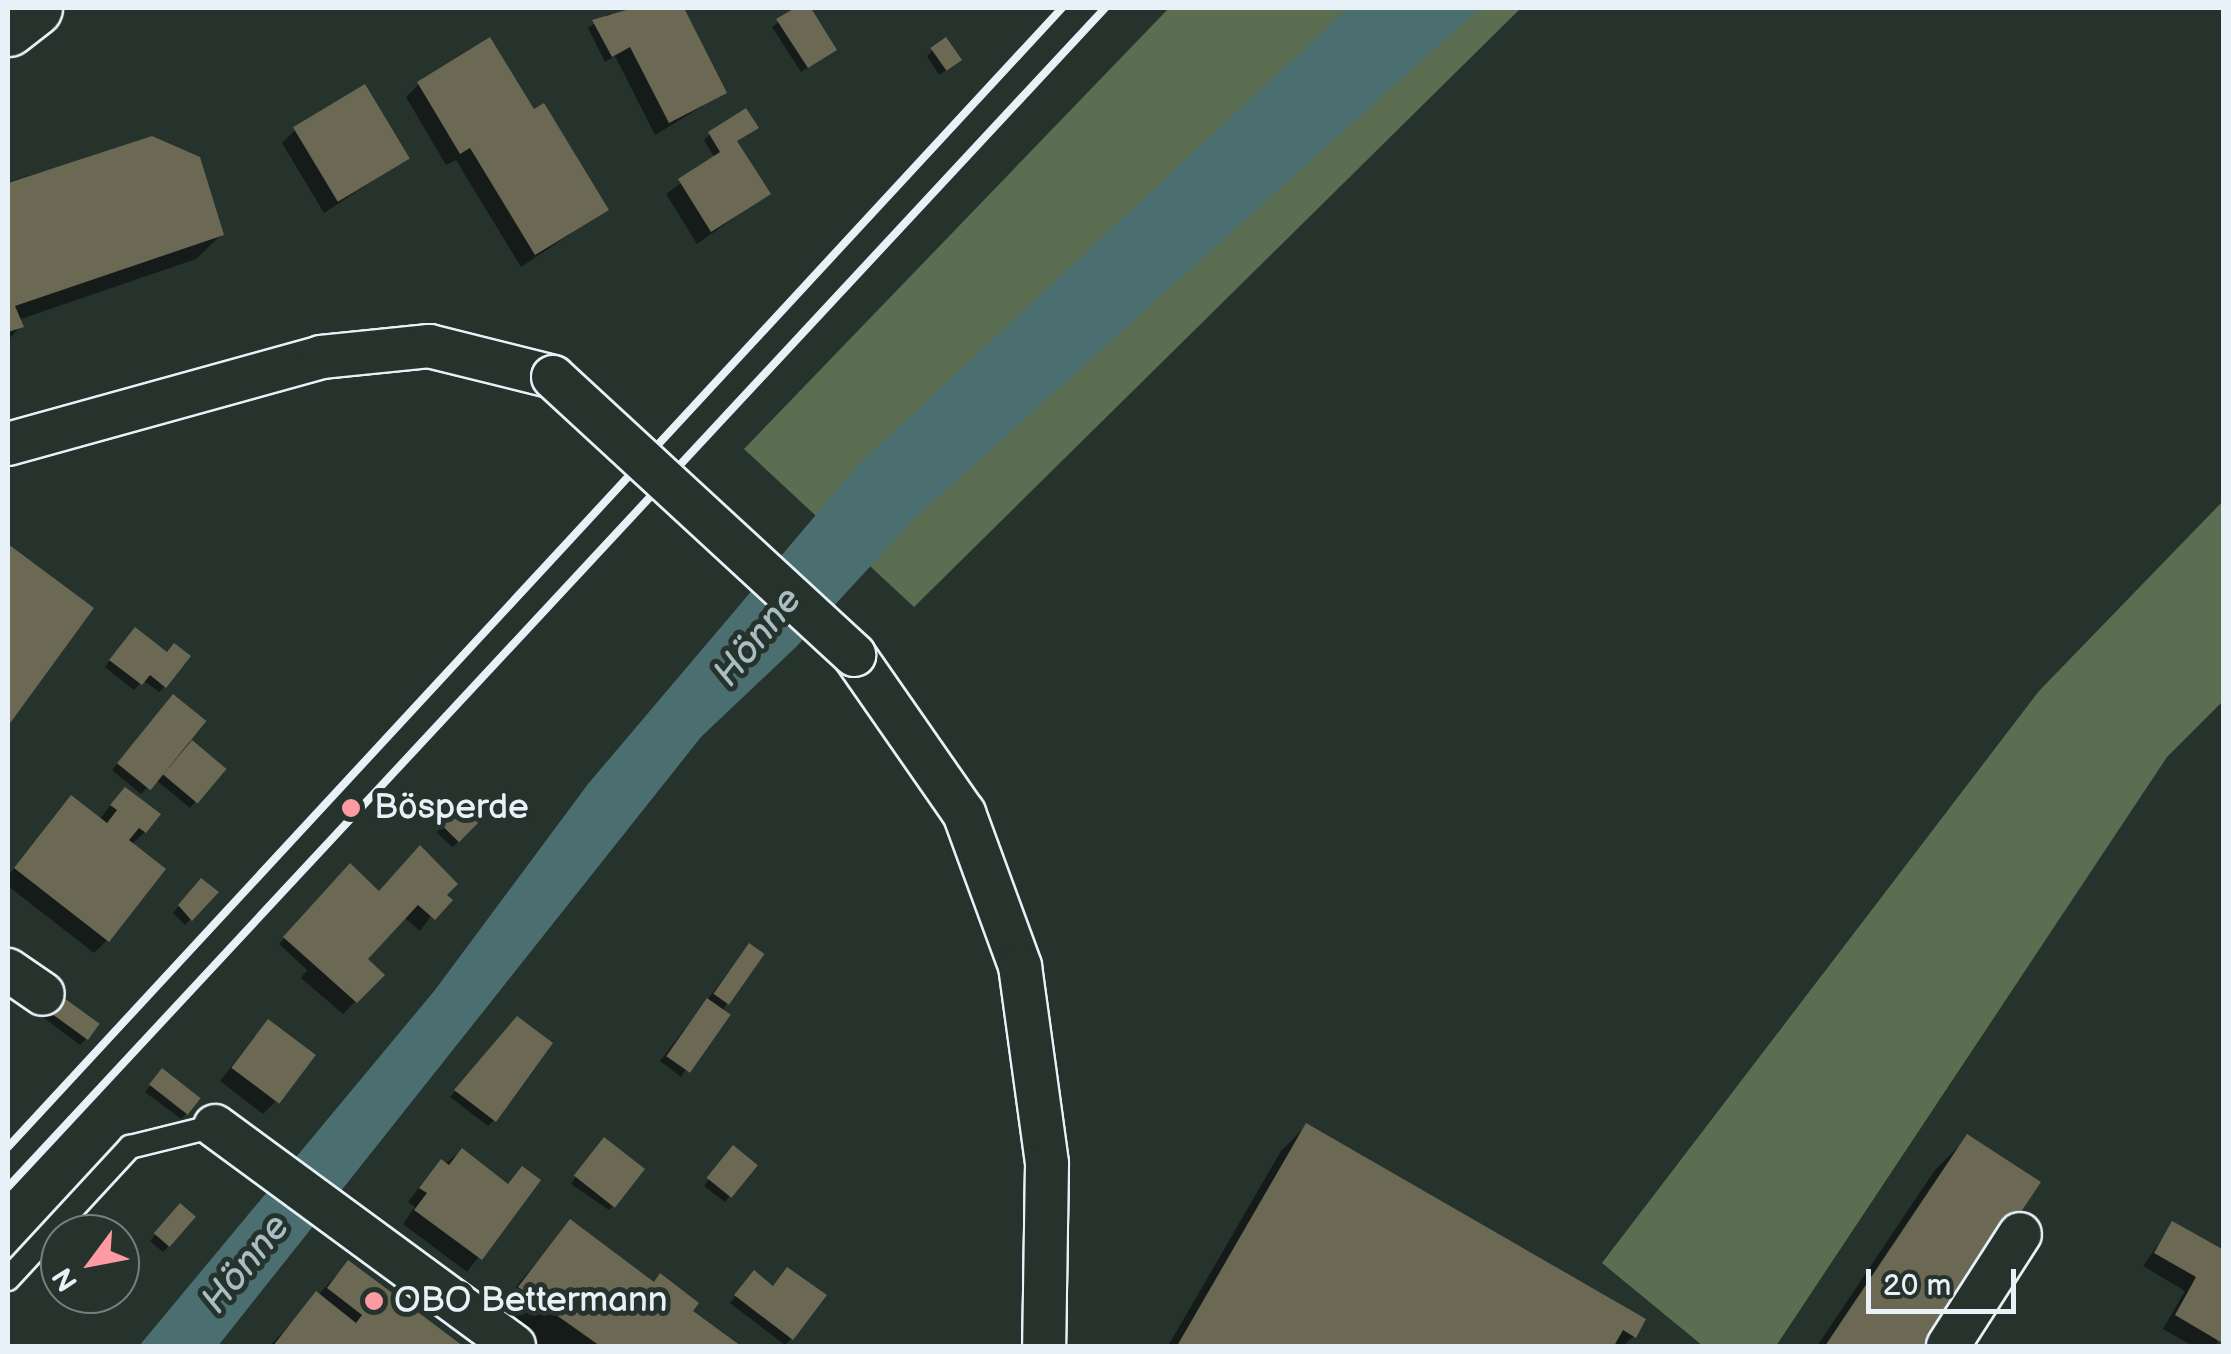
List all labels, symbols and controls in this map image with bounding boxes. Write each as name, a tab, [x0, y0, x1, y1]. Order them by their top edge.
water label: Hönne	[704, 578, 812, 696]
place label: Bösperde	[374, 787, 529, 829]
marker: Bösperde	[338, 795, 364, 821]
water label: Hönne	[192, 1205, 300, 1323]
north arrow	[40, 1214, 140, 1314]
scale bar	[1871, 1249, 2021, 1311]
text: N	[46, 1261, 85, 1297]
text: 20 m	[1883, 1268, 1951, 1304]
place label: OBO Bettermann	[394, 1280, 668, 1322]
marker: OBO Bettermann	[363, 1290, 385, 1312]

